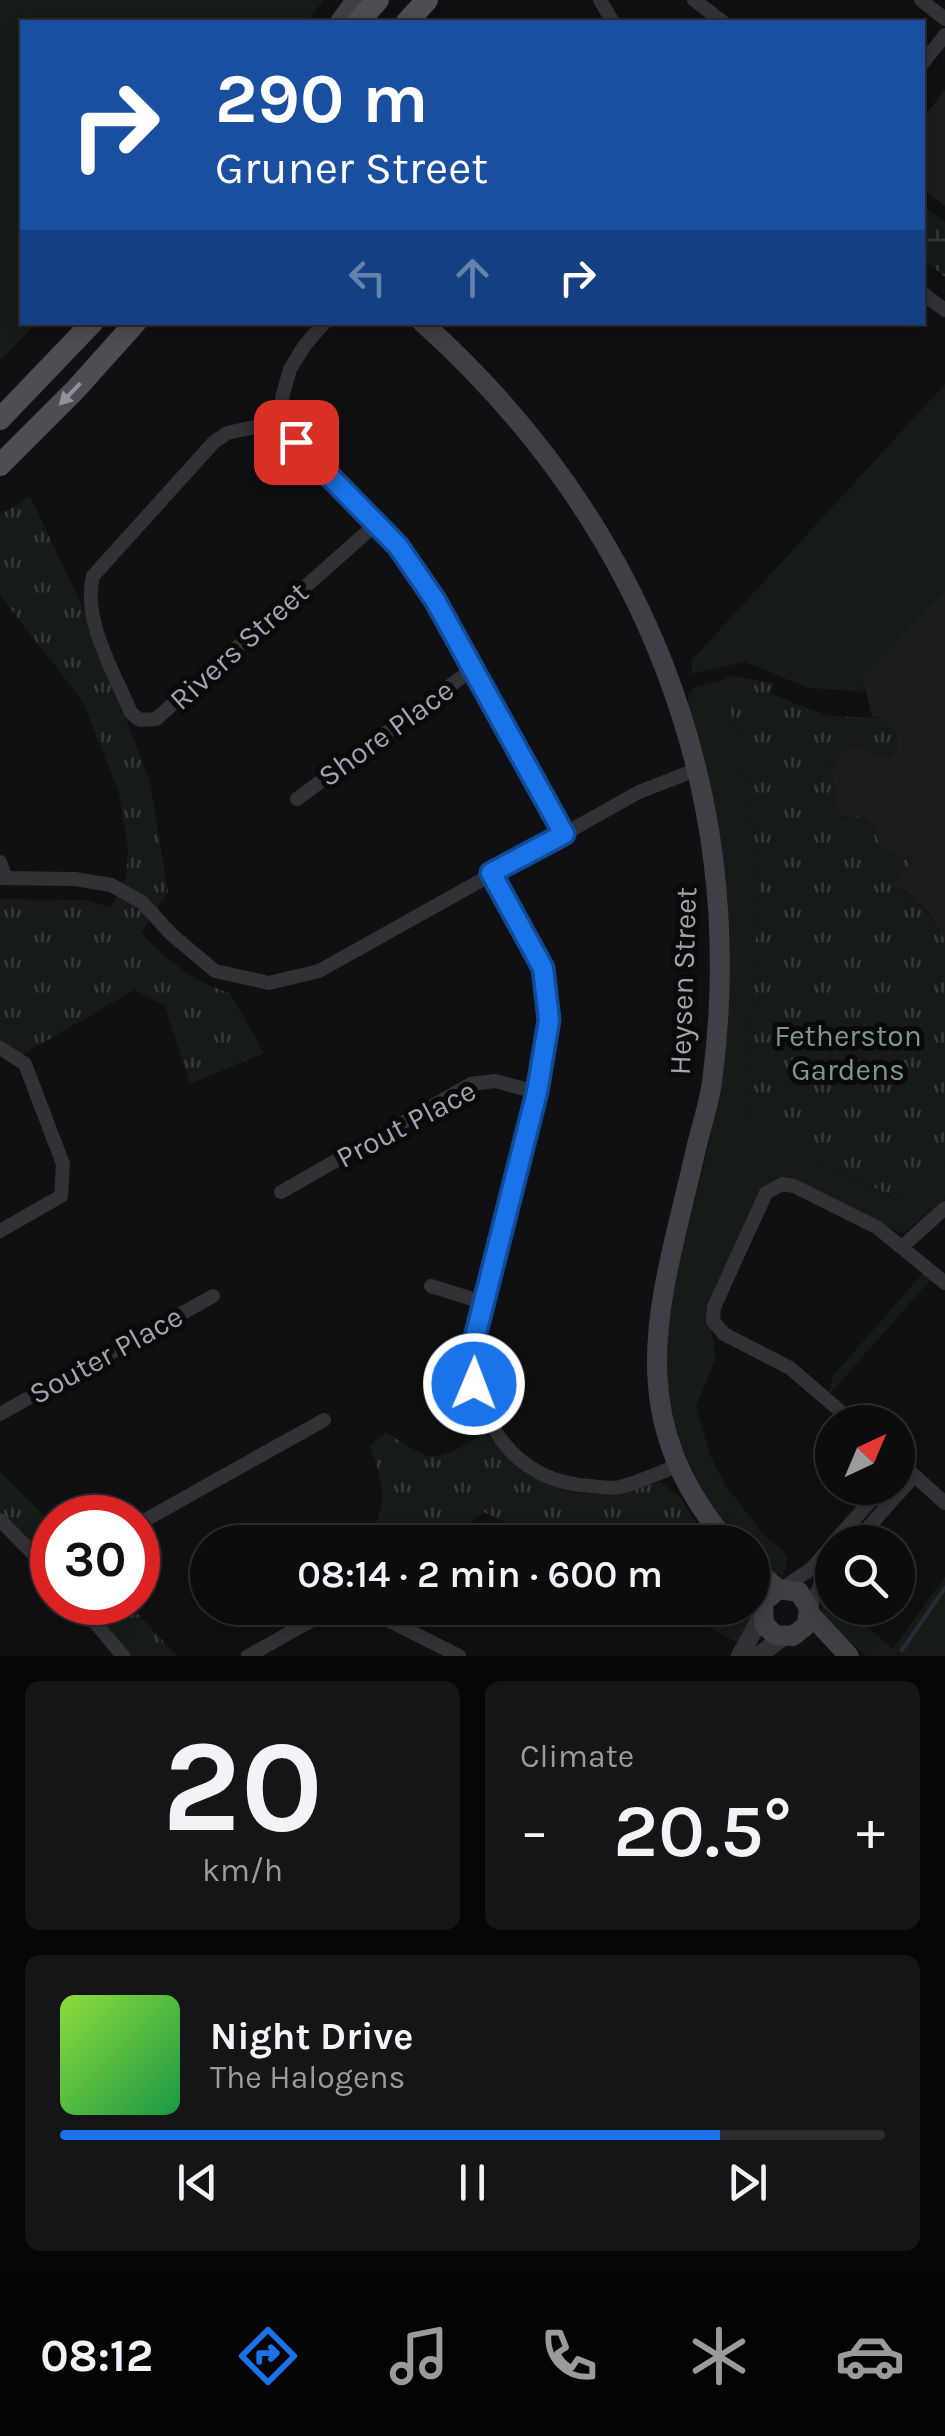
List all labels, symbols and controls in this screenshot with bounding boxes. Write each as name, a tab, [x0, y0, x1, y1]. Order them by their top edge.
text: 290 m	[215, 58, 428, 140]
icon: right	[50, 60, 180, 190]
text: Gruner Street	[215, 142, 488, 194]
icon: left	[340, 250, 395, 305]
icon: ahead	[445, 250, 500, 305]
icon: right	[550, 250, 605, 305]
one-way arrow	[59, 382, 82, 406]
pin	[254, 400, 339, 485]
icon: arrive	[269, 415, 324, 470]
street label: Rivers Street	[162, 574, 316, 718]
street label: Shore Place	[311, 672, 461, 794]
street label: Heysen Street	[662, 886, 704, 1076]
park label: Fetherston Gardens	[774, 1018, 922, 1088]
street label: Prout Place	[330, 1072, 482, 1176]
street label: Souter Place	[23, 1298, 189, 1412]
position arrow	[422, 1332, 526, 1436]
north arrow	[815, 1405, 915, 1505]
map controls	[815, 1405, 915, 1625]
speed limit sign: 30	[30, 1495, 160, 1625]
button: search	[815, 1525, 915, 1625]
text: 08:14 · 2 min · 600 m	[297, 1552, 663, 1597]
text: 20	[162, 1711, 323, 1863]
text: Climate	[520, 1738, 634, 1775]
text: 20.5°	[613, 1787, 792, 1875]
text: −	[520, 1799, 549, 1863]
text: +	[856, 1799, 885, 1863]
text: km/h	[202, 1852, 283, 1889]
text: Night Drive	[210, 2014, 413, 2059]
text: The Halogens	[210, 2059, 405, 2096]
icon: previous	[170, 2155, 225, 2210]
icon: pause	[445, 2155, 500, 2210]
icon: next	[720, 2155, 775, 2210]
icon: directions	[233, 2321, 303, 2391]
icon: music	[384, 2321, 454, 2391]
icon: phone	[534, 2321, 604, 2391]
icon: climate	[684, 2321, 754, 2391]
icon: car	[835, 2321, 905, 2391]
text: 08:12	[40, 2330, 153, 2382]

